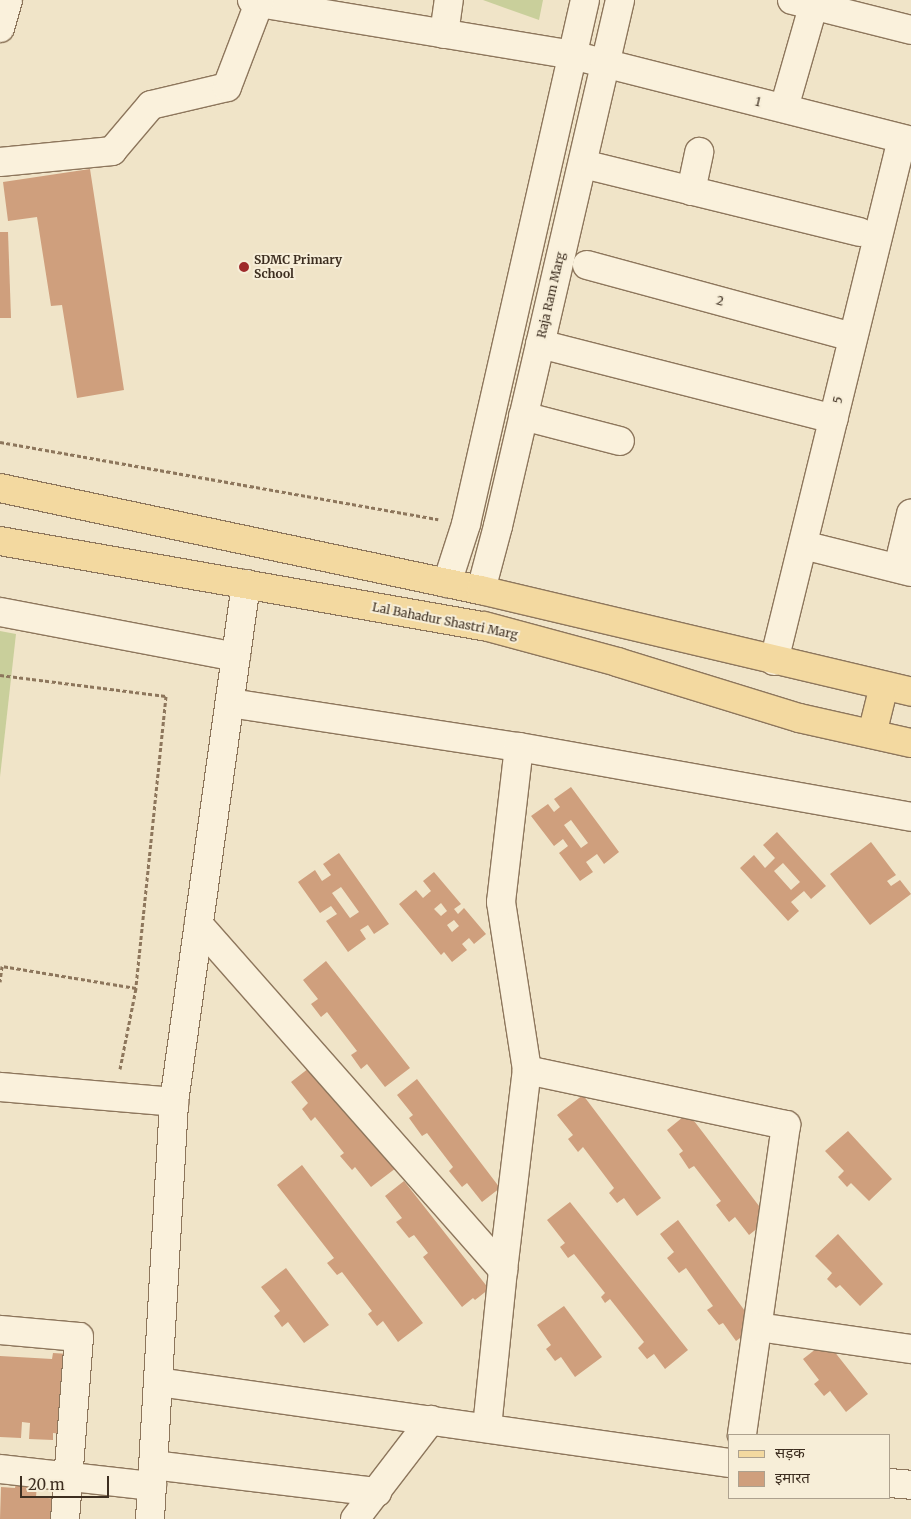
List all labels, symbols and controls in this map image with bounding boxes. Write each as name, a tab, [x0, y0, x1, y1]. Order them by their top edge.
street label: 1	[754, 94, 762, 110]
street label: Raja Ram Marg	[534, 251, 568, 339]
place label: SDMC Primary School	[254, 253, 342, 281]
marker: SDMC Primary School	[238, 261, 250, 273]
street label: 2	[715, 293, 725, 309]
street label: 5	[830, 395, 846, 405]
street label: Lal Bahadur Shastri Marg	[371, 600, 519, 642]
legend	[728, 1434, 891, 1499]
text: सड़क	[775, 1443, 805, 1462]
scale bar	[22, 1466, 111, 1498]
text: इमारत	[775, 1468, 810, 1487]
text: 20 m	[28, 1475, 65, 1494]

